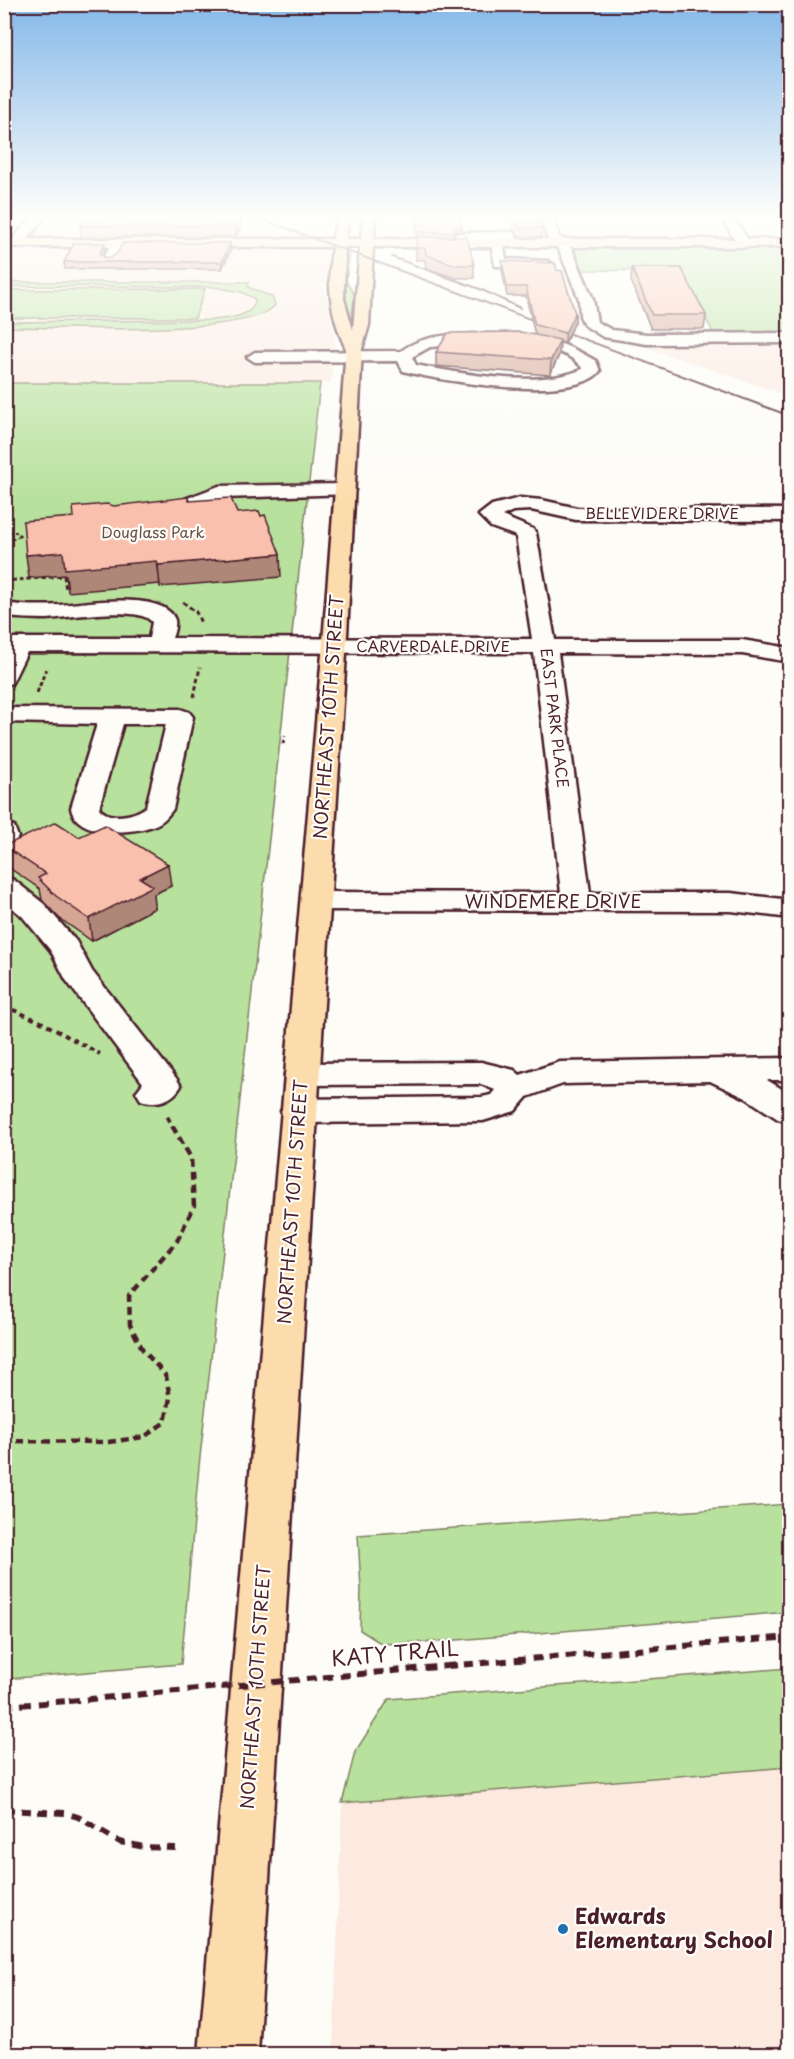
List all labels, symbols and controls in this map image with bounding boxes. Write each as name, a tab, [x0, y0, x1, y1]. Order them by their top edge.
street label: BELLEVIDERE DRIVE	[585, 501, 739, 524]
park label: Douglass Park	[101, 520, 205, 543]
street label: NORTHEAST 10TH STREET	[305, 593, 350, 840]
street label: CARVERDALE DRIVE	[356, 634, 510, 657]
street label: EAST PARK PLACE	[535, 646, 575, 789]
street label: WINDEMERE DRIVE	[465, 887, 641, 914]
street label: NORTHEAST 10TH STREET	[269, 1078, 314, 1325]
street label: NORTHEAST 10TH STREET	[232, 1563, 277, 1810]
street label: KATY TRAIL	[330, 1631, 460, 1674]
place label: Edwards Elementary School	[575, 1899, 773, 1955]
marker: Edwards Elementary School	[556, 1922, 570, 1936]

